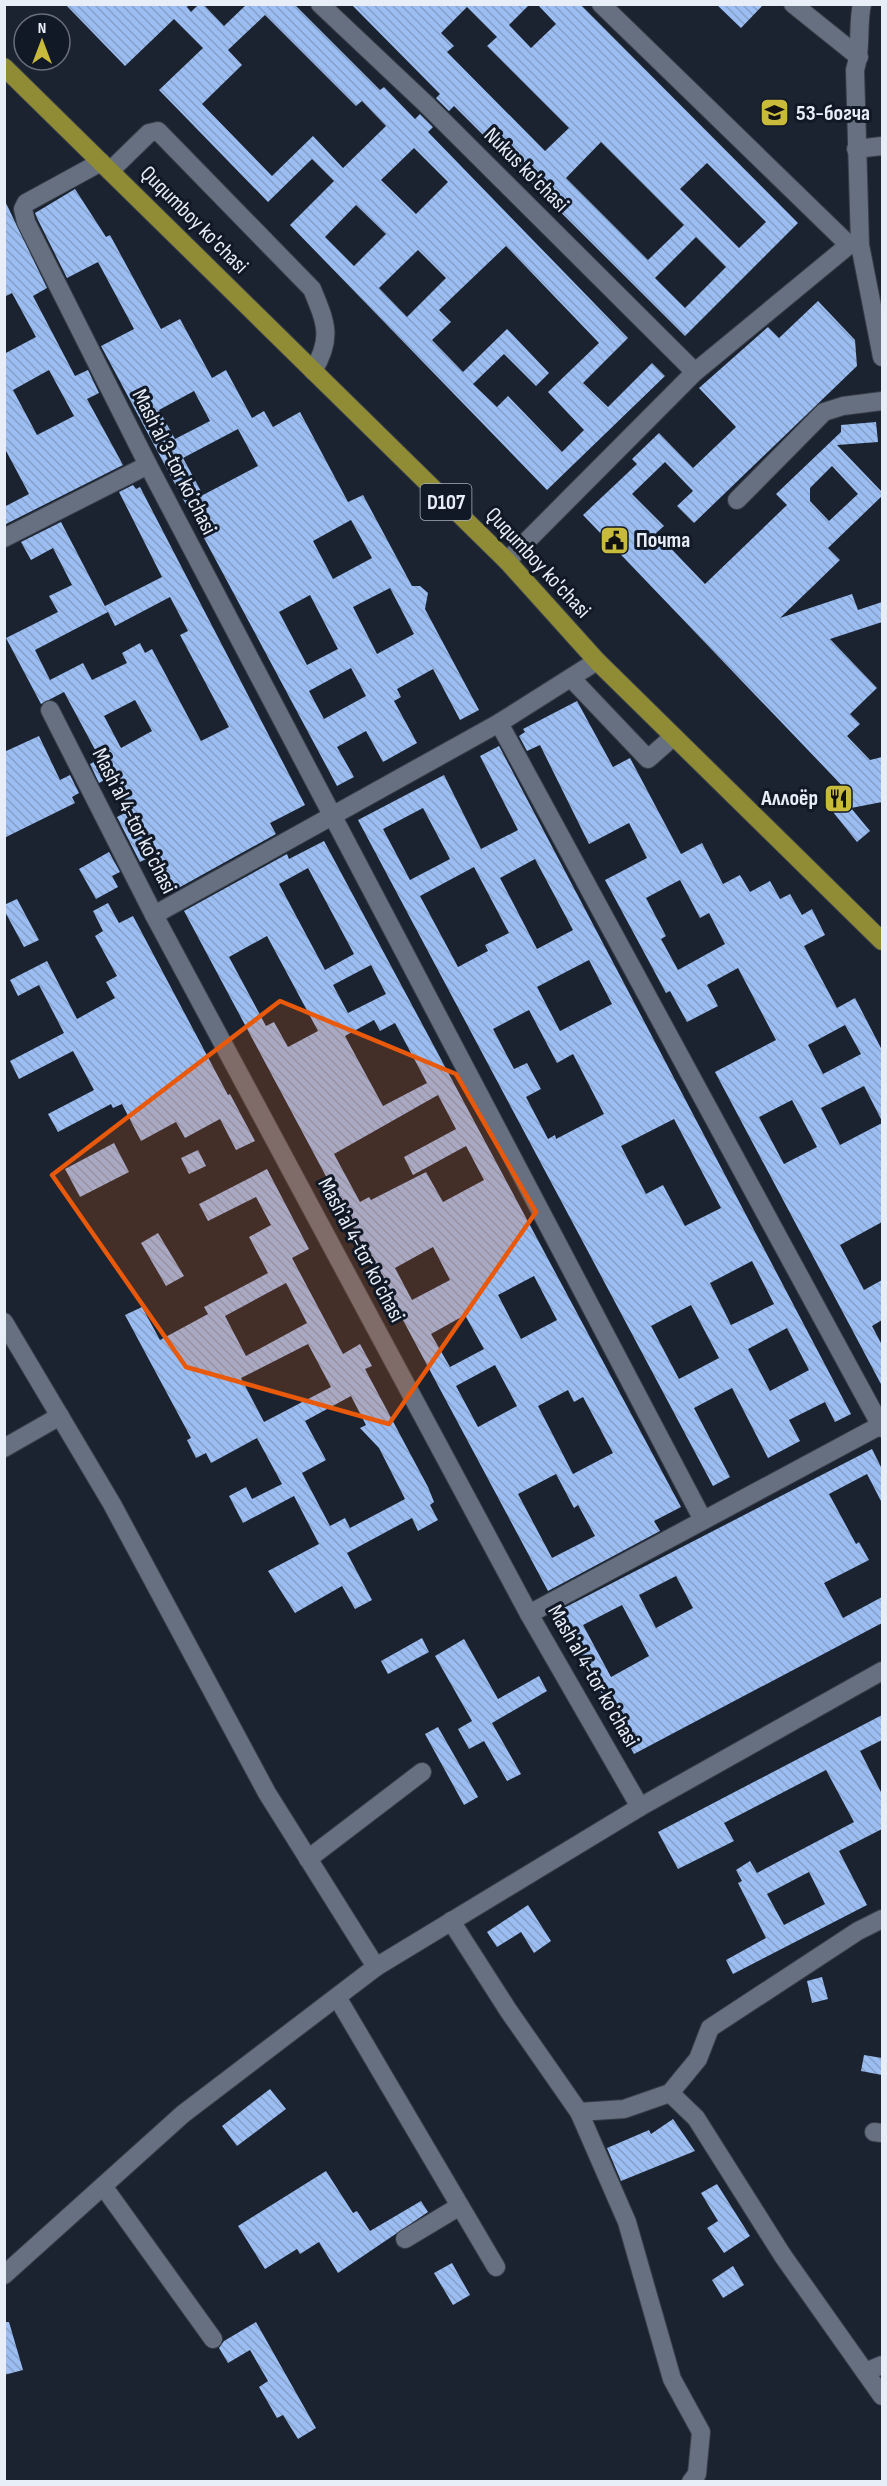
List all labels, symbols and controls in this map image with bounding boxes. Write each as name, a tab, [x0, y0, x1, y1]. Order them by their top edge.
north arrow	[12, 12, 72, 72]
text: N	[38, 19, 46, 38]
school or university icon: 53-богча	[759, 97, 791, 129]
place label: 53-богча	[796, 100, 870, 127]
street label: Nukus ko'chasi	[478, 122, 574, 218]
street label: Ququmboy ko'chasi	[134, 160, 254, 280]
street label: Mashʼal 3-tor koʼchasi	[126, 385, 222, 539]
road number: D107	[420, 484, 472, 520]
street label: Ququmboy ko'chasi	[480, 502, 596, 624]
public building icon: Почта	[599, 524, 631, 556]
place label: Почта	[636, 527, 690, 554]
street label: Mashʼal 4-tor koʼchasi	[86, 744, 182, 898]
restaurant icon: Аллоёр	[823, 782, 855, 814]
place label: Аллоёр	[760, 785, 818, 812]
street label: Mashʼal 4-tor koʼchasi	[312, 1173, 410, 1327]
street label: Mashʼal 4-tor koʼchasi	[541, 1600, 645, 1752]

